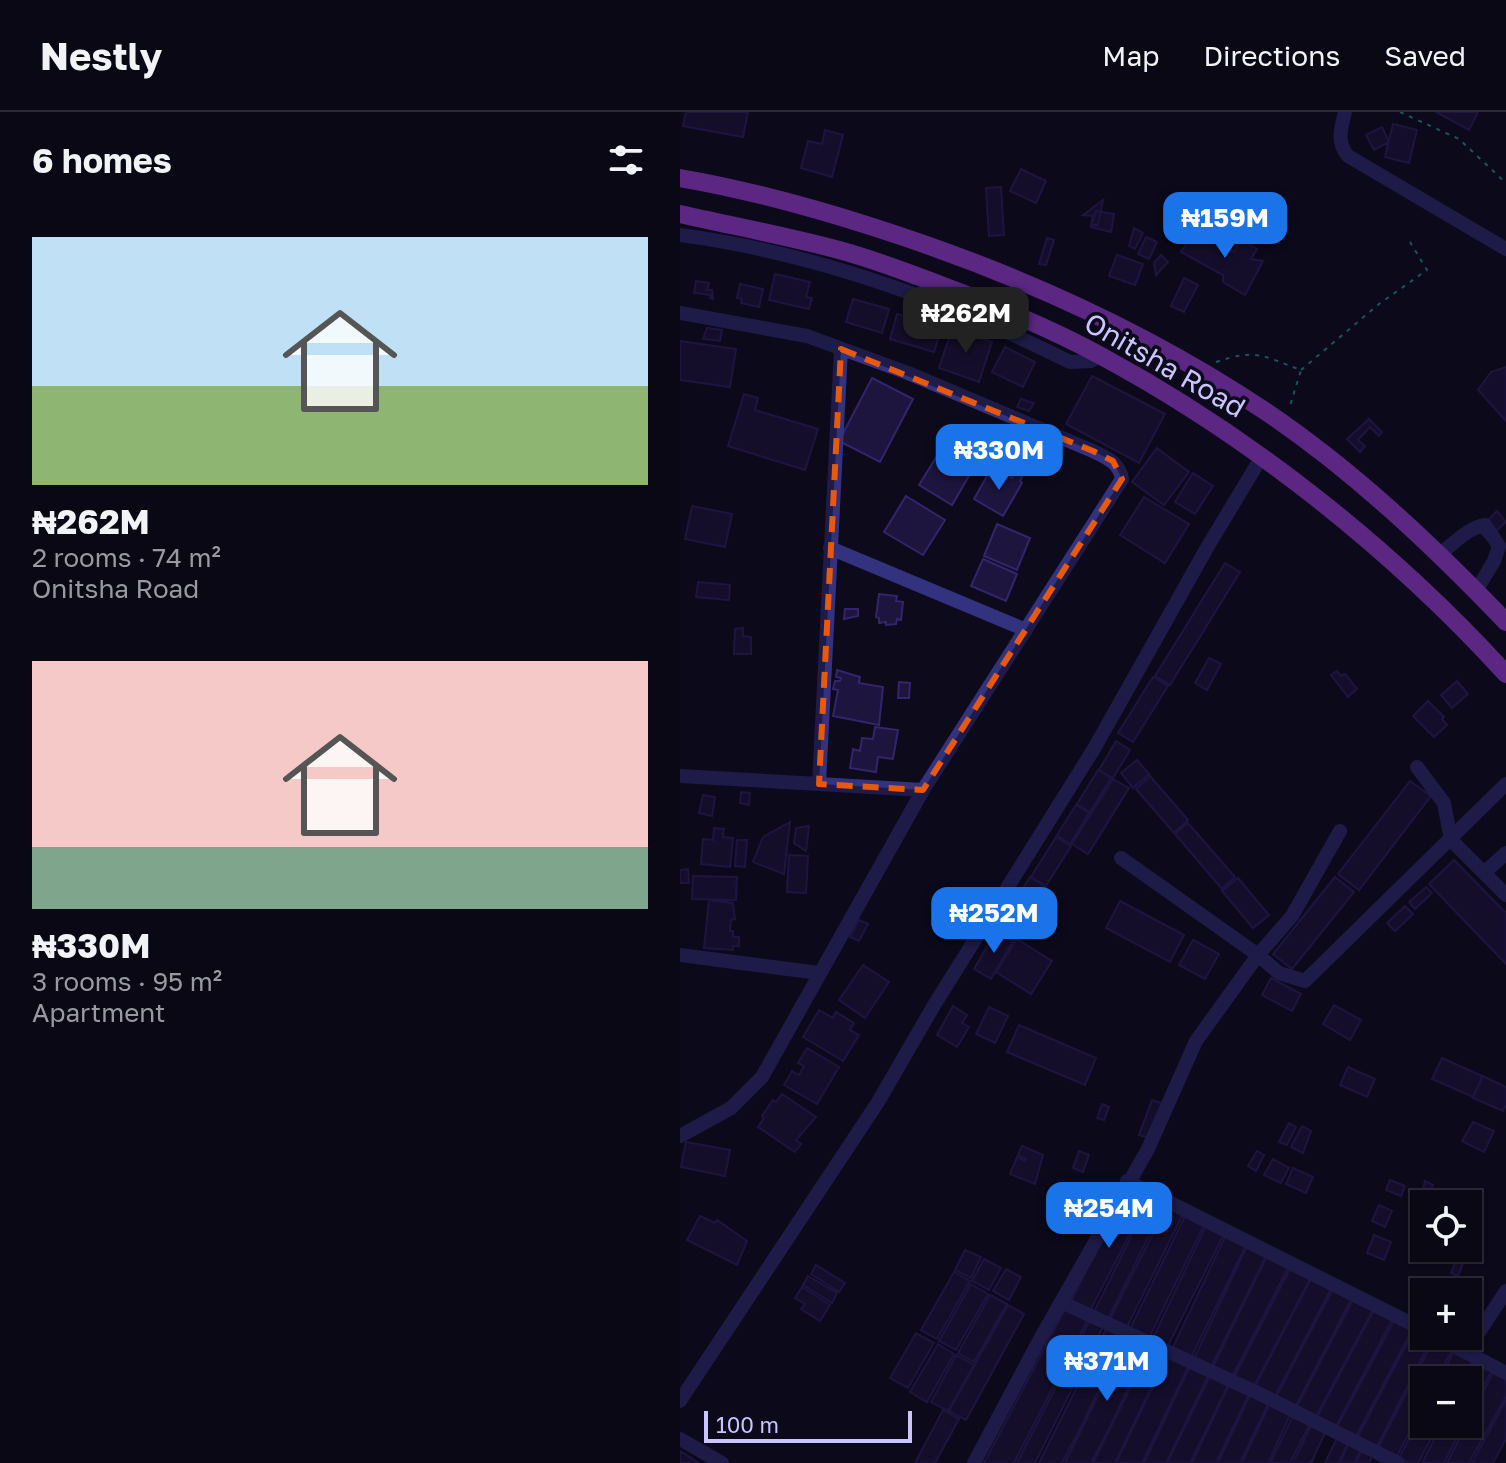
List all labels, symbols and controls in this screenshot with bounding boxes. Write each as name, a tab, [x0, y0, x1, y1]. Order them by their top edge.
text: Nestly	[40, 33, 162, 78]
text: Map	[1102, 39, 1159, 72]
text: Directions	[1203, 39, 1340, 72]
text: Saved	[1384, 39, 1466, 72]
icon: filters	[604, 138, 648, 182]
text: 6 homes	[32, 140, 172, 180]
pin: ₦159M	[1169, 192, 1281, 260]
text: ₦159M	[1181, 202, 1269, 233]
pin: ₦262M	[910, 287, 1022, 355]
icon: home	[268, 289, 412, 433]
text: ₦262M	[921, 297, 1011, 328]
street label: Onitsha Road	[1079, 305, 1251, 424]
pin: ₦330M	[943, 424, 1055, 492]
text: ₦330M	[954, 434, 1044, 465]
text: ₦262M	[32, 501, 150, 541]
text: 2 rooms · 74 m²	[32, 542, 221, 573]
text: Onitsha Road	[32, 573, 199, 604]
icon: home	[268, 713, 412, 857]
pin: ₦252M	[938, 887, 1050, 955]
text: ₦252M	[949, 897, 1039, 928]
text: ₦330M	[32, 925, 150, 965]
text: 3 rooms · 95 m²	[32, 966, 222, 997]
text: Apartment	[32, 997, 165, 1028]
pin: ₦254M	[1053, 1182, 1165, 1250]
map controls	[1410, 1190, 1482, 1438]
button: locate	[1410, 1190, 1482, 1262]
text: ₦254M	[1064, 1192, 1154, 1223]
button: +	[1410, 1278, 1482, 1350]
pin: ₦371M	[1051, 1335, 1163, 1403]
text: ₦371M	[1064, 1345, 1150, 1376]
button: −	[1410, 1366, 1482, 1438]
scale bar	[704, 1407, 912, 1443]
text: 100 m	[716, 1411, 779, 1438]

